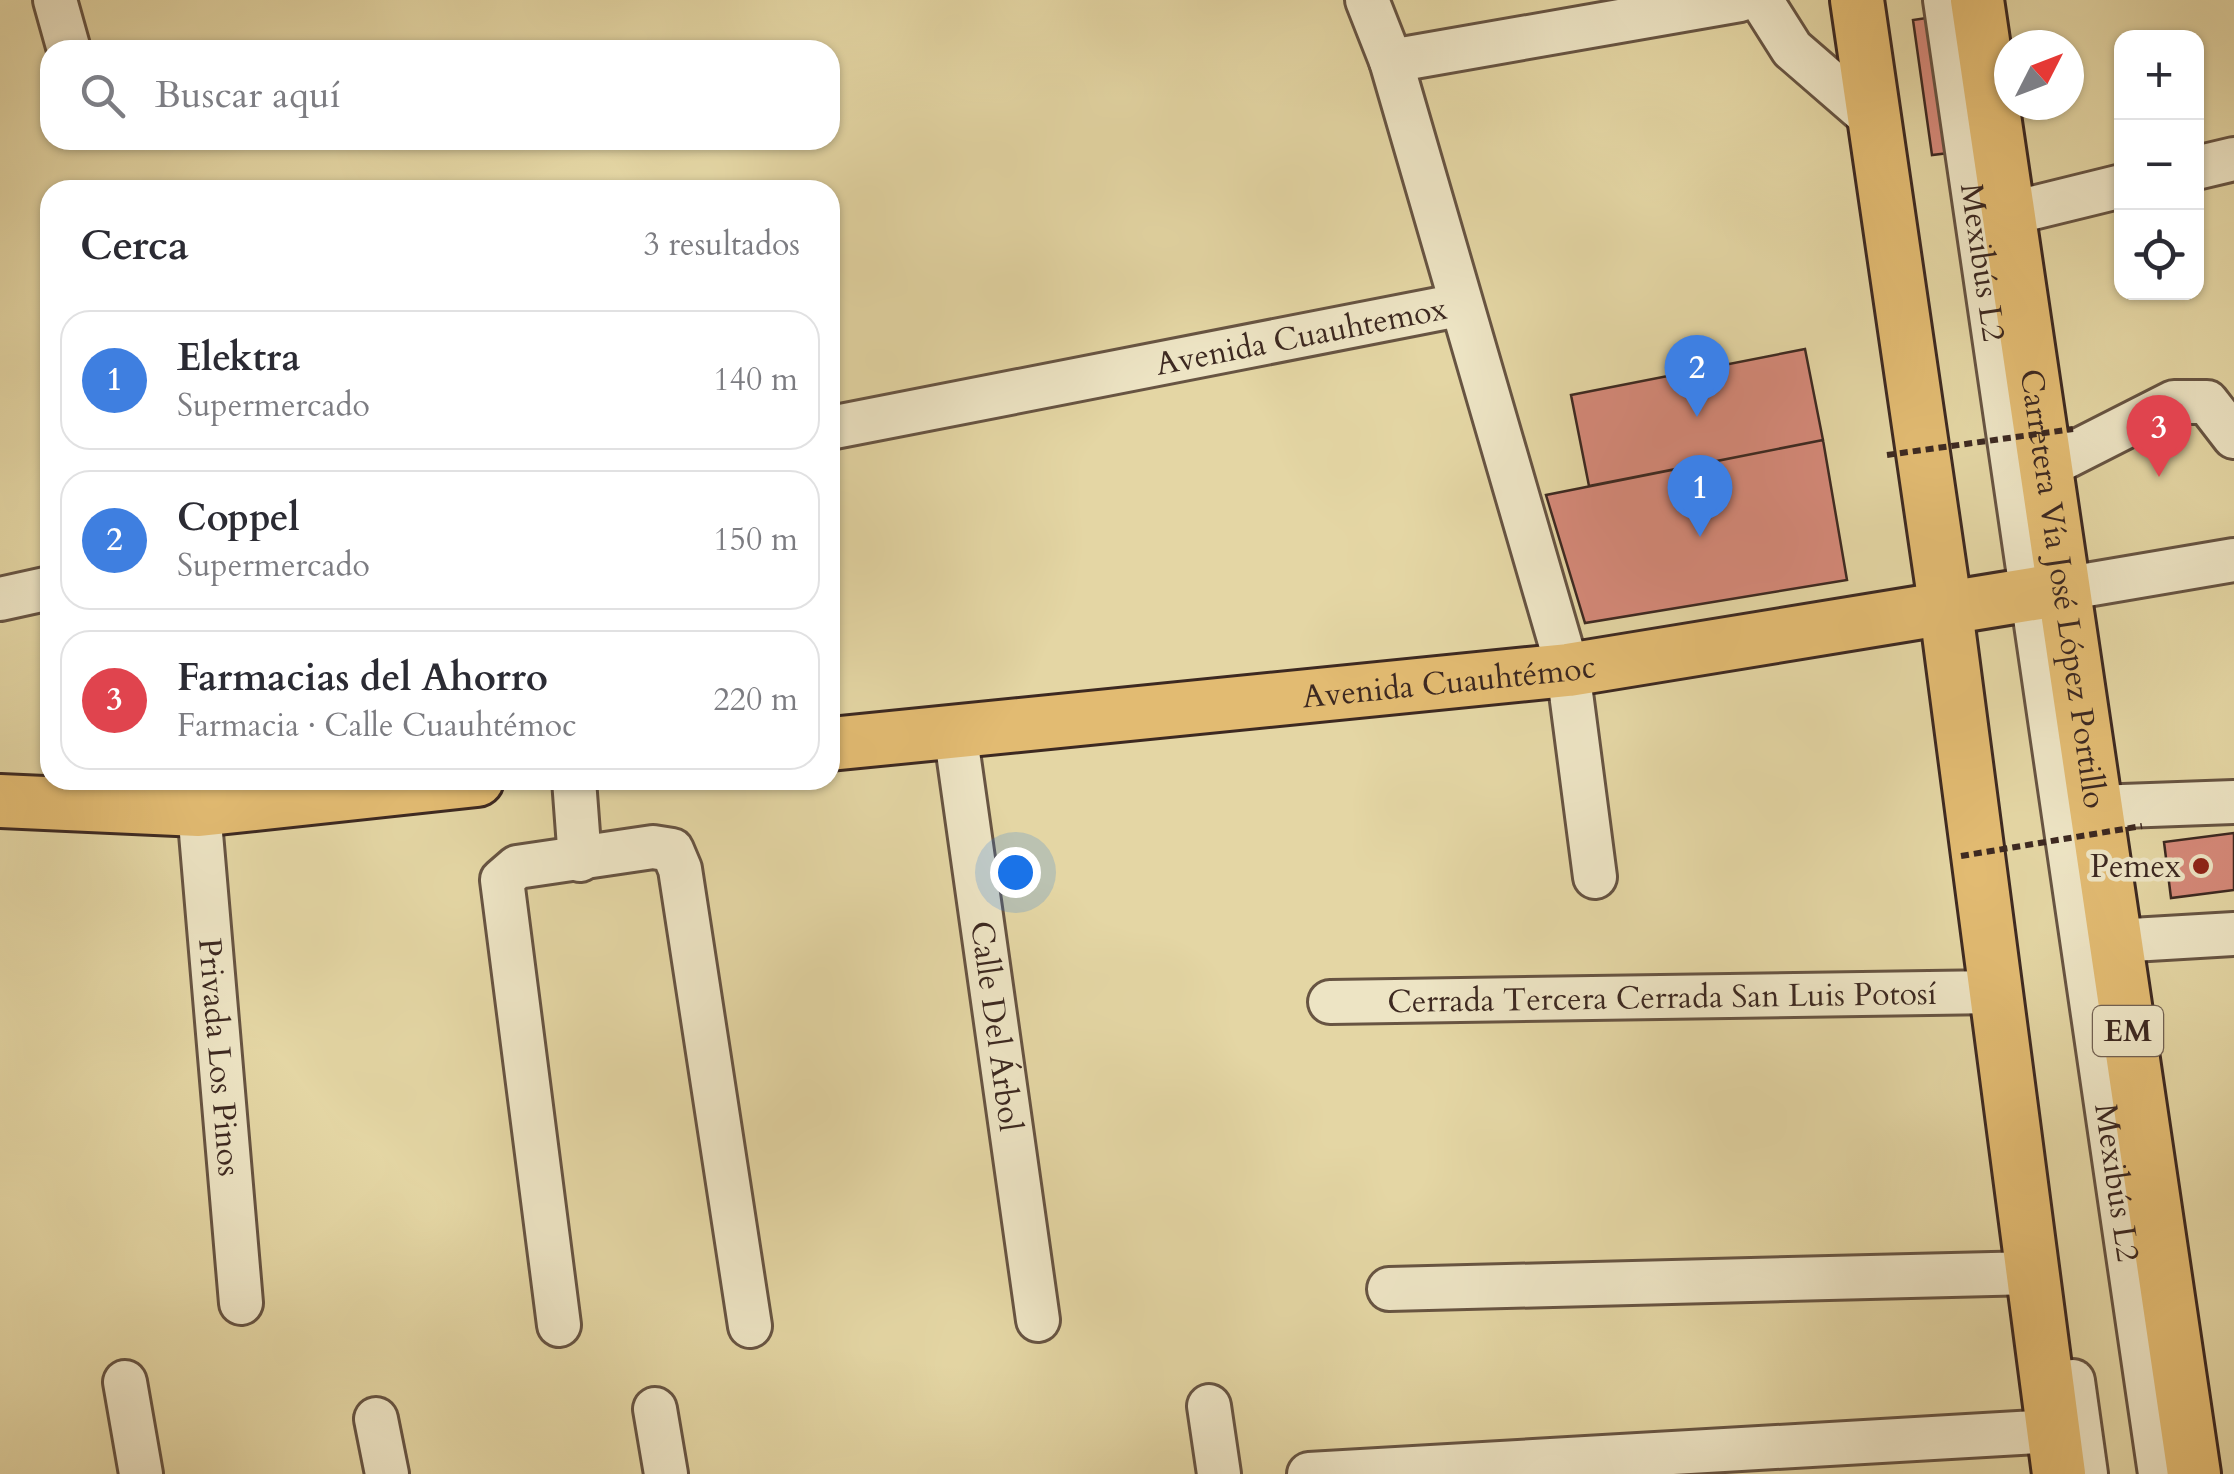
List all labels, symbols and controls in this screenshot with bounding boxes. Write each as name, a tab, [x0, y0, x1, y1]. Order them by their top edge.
north arrow	[1994, 30, 2084, 120]
map controls	[2114, 30, 2204, 300]
button: +	[2114, 30, 2204, 120]
search box	[40, 40, 840, 150]
icon: search	[75, 68, 130, 123]
text: Buscar aquí	[155, 69, 341, 121]
button: −	[2114, 120, 2204, 210]
street label: Mexibús L2	[1949, 180, 2016, 344]
button: locate	[2114, 210, 2204, 300]
text: Cerca	[80, 217, 189, 274]
text: 3 resultados	[643, 223, 800, 267]
street label: Avenida Cuauhtemox	[1152, 287, 1451, 387]
text: Elektra	[177, 332, 300, 384]
pin: 2	[1664, 334, 1730, 417]
text: 1	[106, 358, 123, 402]
text: 140 m	[713, 358, 798, 402]
street label: Carretera Vía José López Portillo	[2009, 366, 2117, 811]
text: Supermercado	[177, 384, 370, 428]
pin: 3	[2126, 394, 2192, 477]
pin: 1	[1668, 454, 1732, 537]
text: Coppel	[177, 492, 300, 544]
text: 2	[106, 518, 123, 562]
text: 150 m	[713, 518, 798, 562]
text: Supermercado	[177, 544, 370, 588]
street label: Avenida Cuauhtémoc	[1300, 645, 1599, 720]
text: Farmacias del Ahorro	[177, 652, 548, 704]
text: 3	[106, 678, 123, 722]
text: 220 m	[713, 678, 798, 722]
text: Farmacia · Calle Cuauhtémoc	[177, 704, 577, 748]
place label: Pemex	[2090, 845, 2181, 889]
your location	[990, 847, 1041, 898]
marker: Pemex	[2190, 855, 2212, 877]
street label: Calle Del Árbol	[959, 918, 1032, 1134]
street label: Privada Los Pinos	[187, 936, 251, 1178]
street label: Cerrada Tercera Cerrada San Luis Potosí	[1387, 972, 1937, 1024]
road number: EM	[2093, 1006, 2163, 1056]
street label: Mexibús L2	[2083, 1101, 2150, 1265]

